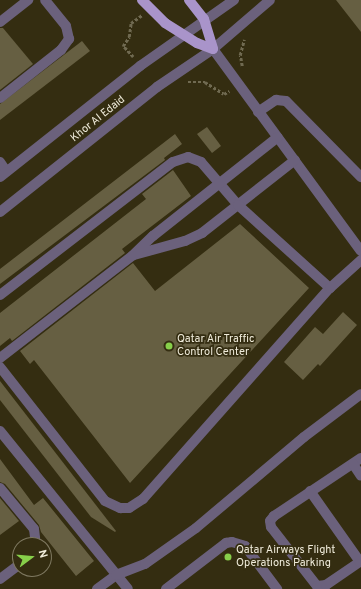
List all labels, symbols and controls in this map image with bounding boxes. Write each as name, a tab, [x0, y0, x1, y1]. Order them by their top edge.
street label: Khor Al Edaid	[68, 93, 128, 145]
place label: Qatar Air Traffic Control Center	[177, 333, 255, 359]
marker: Qatar Air Traffic Control Center	[164, 341, 174, 351]
north arrow	[12, 537, 52, 577]
place label: Qatar Airways Flight Operations Parking	[236, 544, 336, 570]
text: N	[35, 548, 50, 560]
marker: Qatar Airways Flight Operations Parking	[223, 552, 233, 562]

